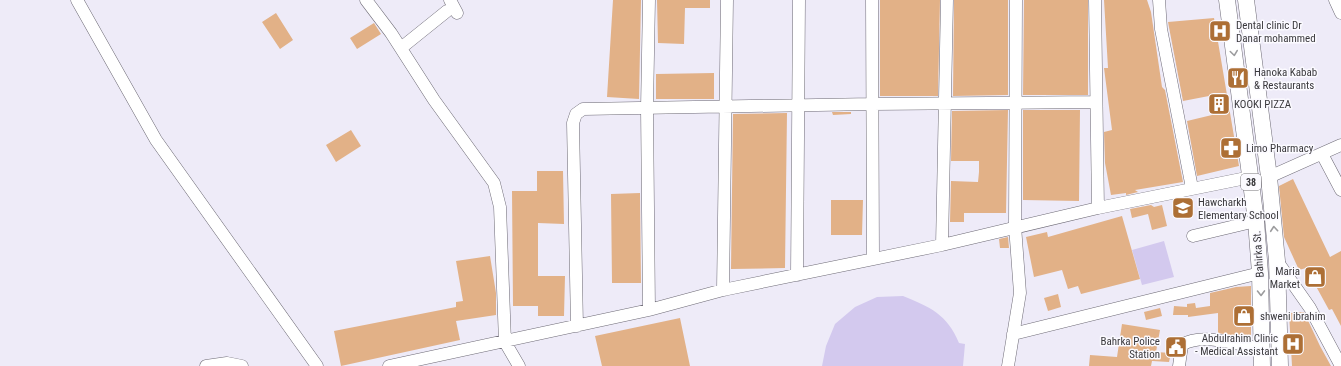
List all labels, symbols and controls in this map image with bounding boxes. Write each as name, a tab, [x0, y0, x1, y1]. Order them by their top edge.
hospital icon: Dental clinic Dr Danar mohammed	[1207, 18, 1233, 44]
place label: Dental clinic Dr Danar mohammed	[1236, 19, 1316, 45]
one-way arrow	[1229, 49, 1238, 56]
restaurant icon: Hanoka Kabab & Restaurants	[1225, 65, 1251, 91]
place label: Hanoka Kabab & Restaurants	[1254, 66, 1317, 92]
building icon: KOOKI PIZZA	[1206, 91, 1232, 117]
place label: KOOKI PIZZA	[1234, 98, 1292, 111]
pharmacy icon: Limo Pharmacy	[1218, 135, 1244, 161]
place label: Limo Pharmacy	[1246, 142, 1314, 155]
road number: 38	[1241, 174, 1261, 190]
school or university icon: Hawcharkh Elementary School	[1170, 195, 1196, 221]
place label: Hawcharkh Elementary School	[1198, 196, 1279, 222]
one-way arrow	[1269, 226, 1278, 232]
street label: Bahirka St.	[1250, 230, 1267, 278]
shop icon: Maria Market	[1302, 264, 1328, 290]
place label: Maria Market	[1270, 265, 1300, 291]
one-way arrow	[1256, 290, 1265, 296]
shop icon: shweni ibrahim	[1231, 303, 1257, 329]
place label: shweni ibrahim	[1260, 310, 1325, 323]
hospital icon: Abdulrahim Clinic - Medical Assistant	[1280, 331, 1306, 357]
place label: Abdulrahim Clinic - Medical Assistant	[1195, 332, 1278, 358]
public building icon: Bahrka Police Station	[1163, 334, 1189, 360]
place label: Bahrka Police Station	[1100, 335, 1160, 361]

